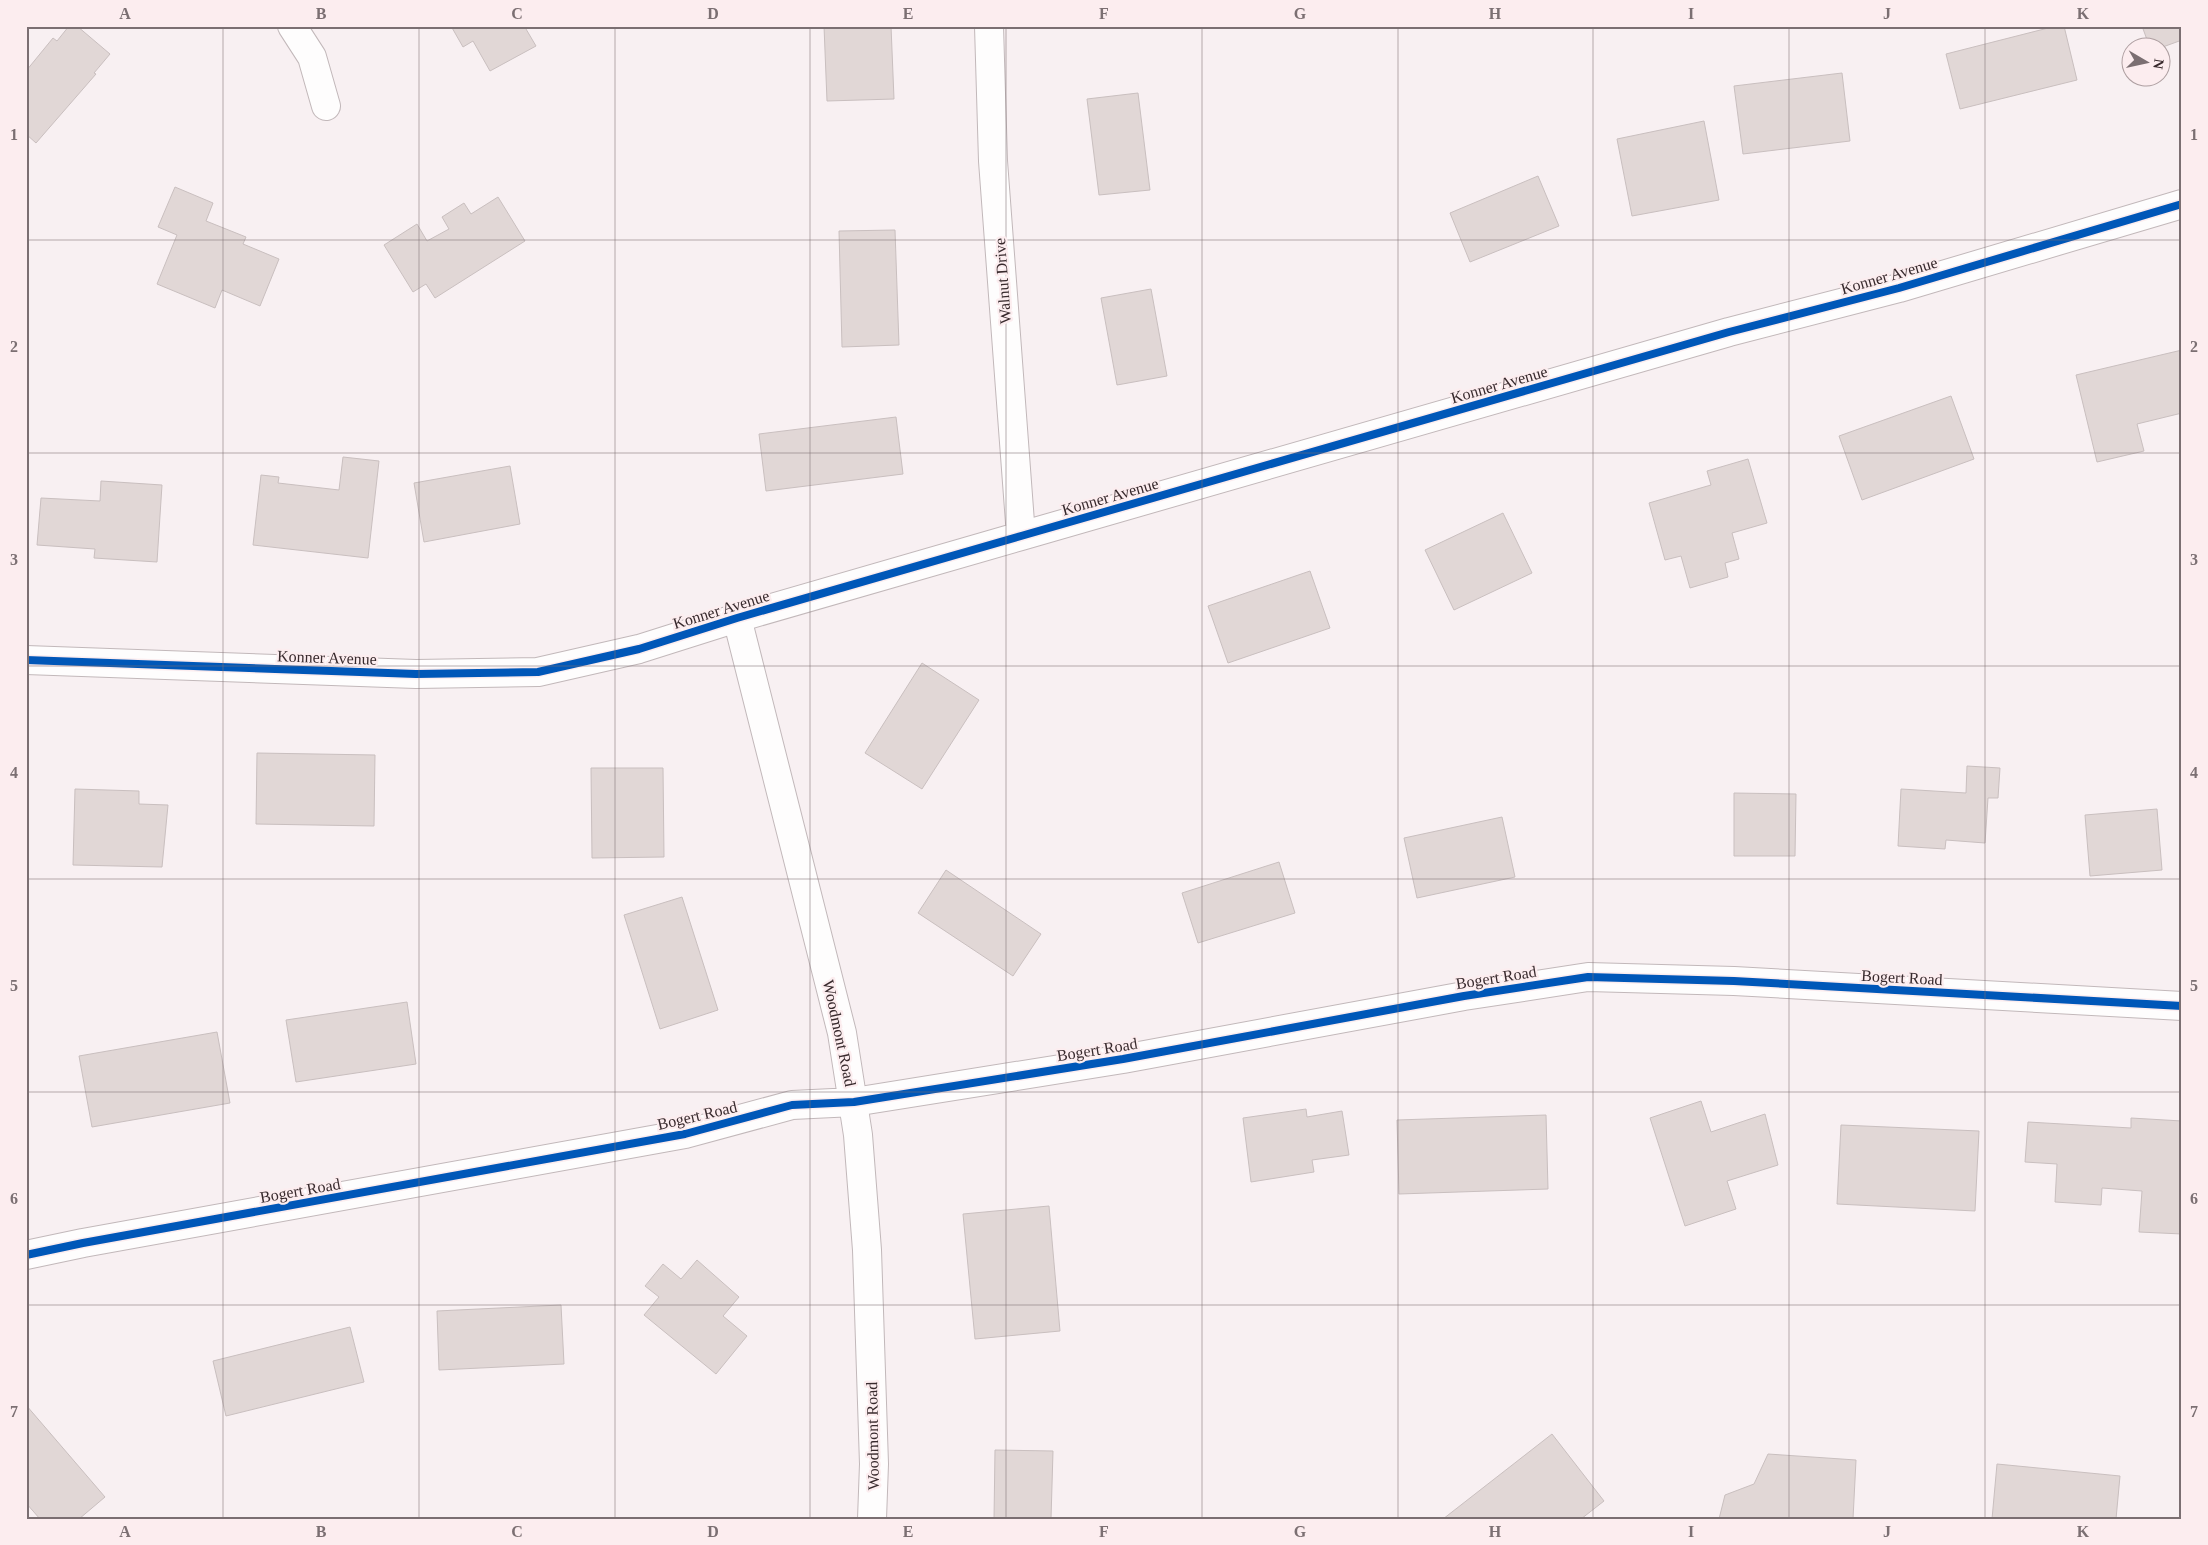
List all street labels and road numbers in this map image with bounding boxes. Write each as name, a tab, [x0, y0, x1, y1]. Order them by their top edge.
street label: Walnut Drive	[991, 237, 1014, 325]
street label: Konner Avenue	[1839, 254, 1939, 297]
street label: Konner Avenue	[1449, 363, 1549, 406]
street label: Konner Avenue	[1060, 475, 1160, 518]
street label: Konner Avenue	[671, 587, 771, 632]
street label: Konner Avenue	[277, 647, 377, 668]
street label: Bogert Road	[1455, 963, 1538, 993]
street label: Bogert Road	[1861, 967, 1943, 989]
street label: Woodmont Road	[820, 978, 859, 1088]
street label: Bogert Road	[1056, 1035, 1139, 1065]
street label: Bogert Road	[656, 1098, 739, 1134]
street label: Bogert Road	[259, 1175, 342, 1207]
street label: Woodmont Road	[863, 1382, 882, 1490]

